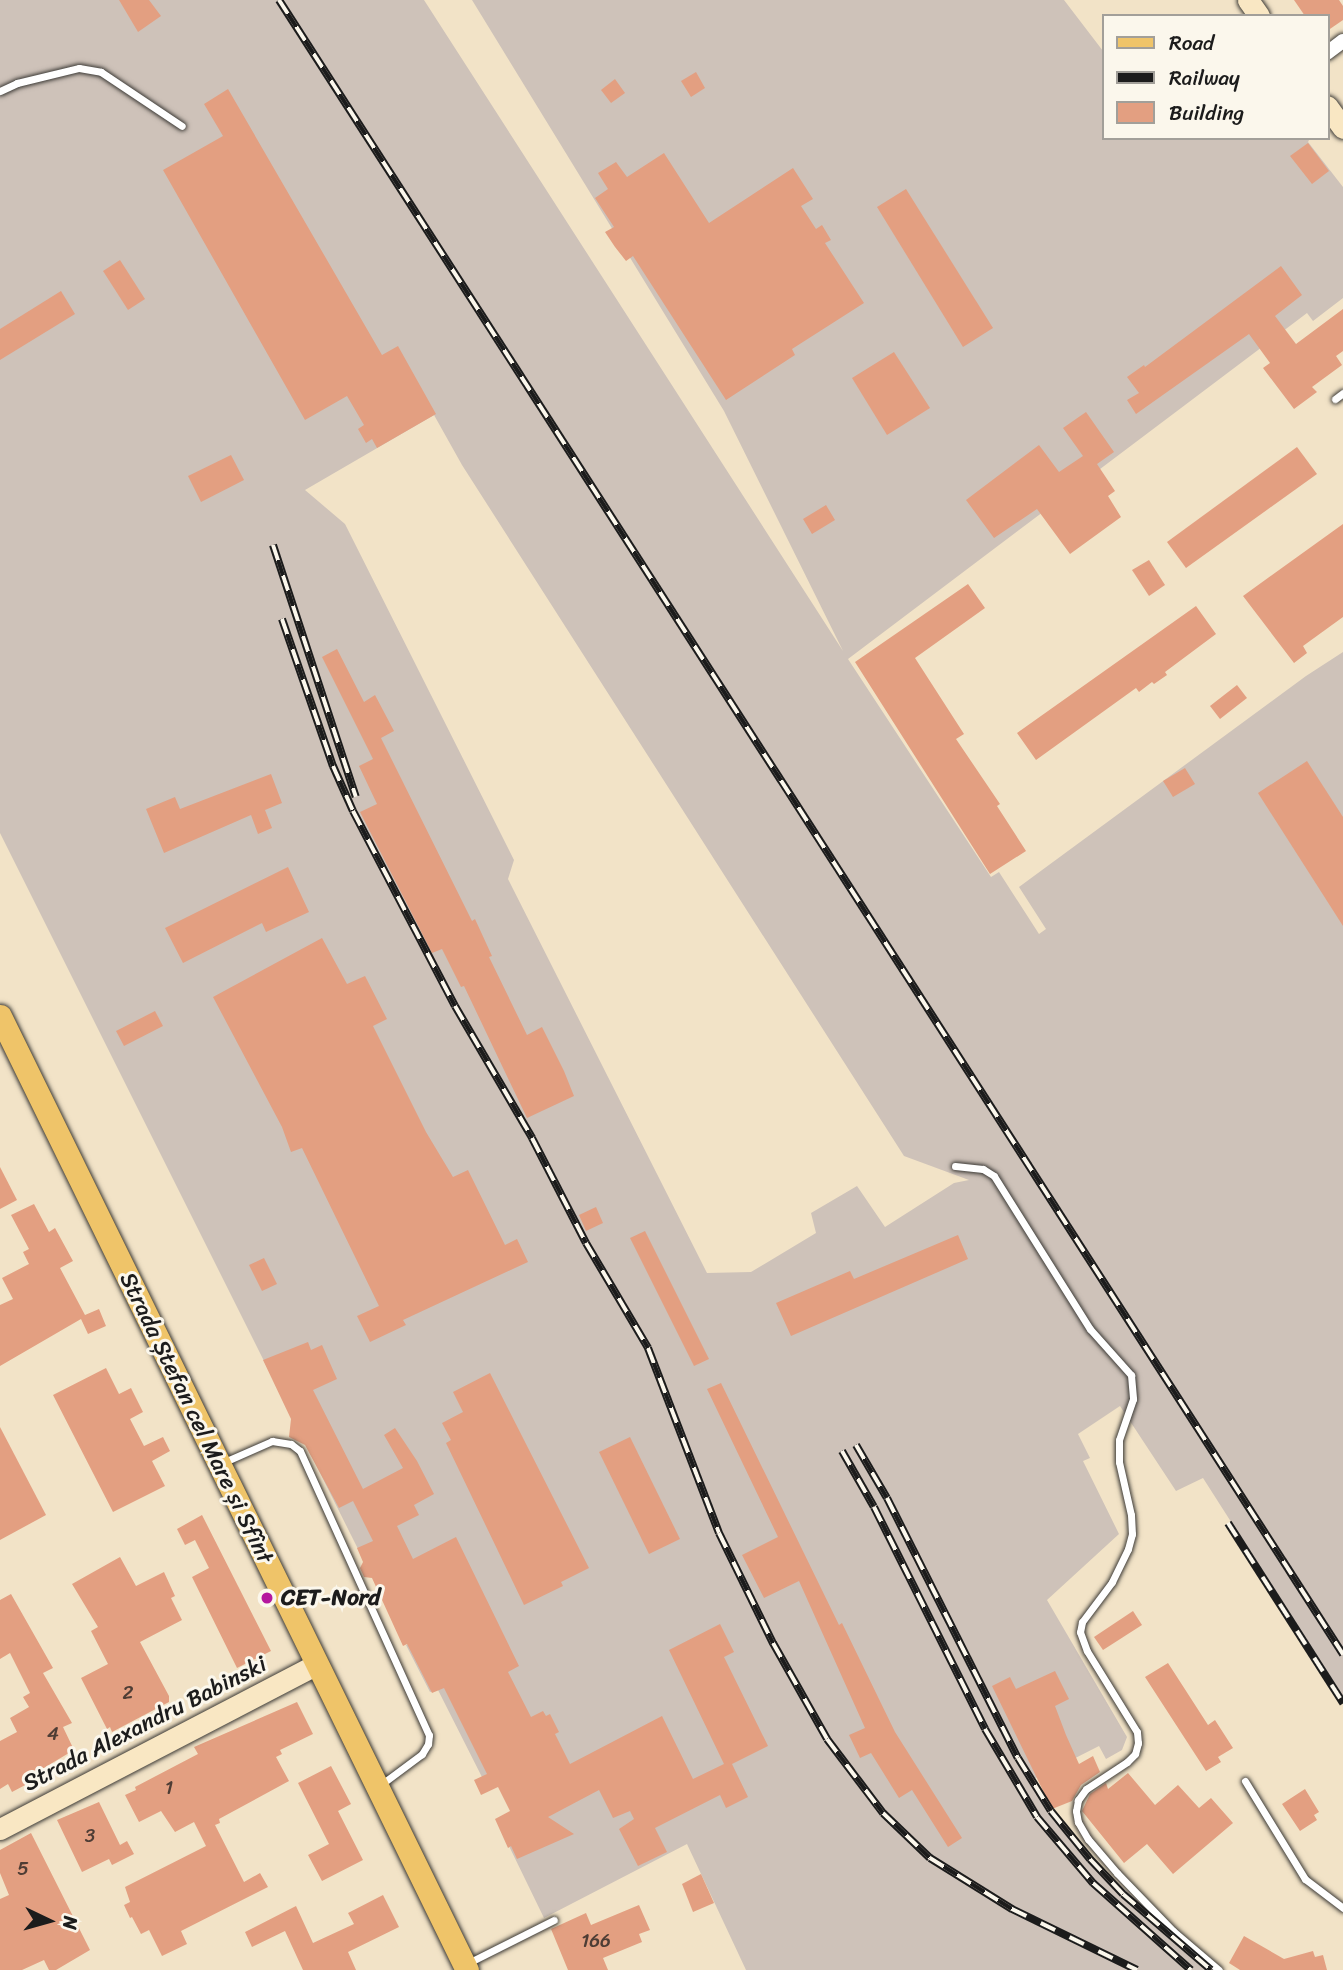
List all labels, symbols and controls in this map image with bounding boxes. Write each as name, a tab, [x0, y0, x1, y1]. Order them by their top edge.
legend	[1102, 14, 1329, 140]
text: Road	[1169, 24, 1214, 62]
text: Railway	[1169, 59, 1240, 97]
text: Building	[1169, 94, 1244, 132]
street label: Strada Ștefan cel Mare și Sfînt	[113, 1268, 279, 1568]
place label: CET-Nord	[281, 1584, 380, 1612]
marker: CET-Nord	[259, 1590, 275, 1606]
street label: Strada Alexandru Babinski	[19, 1650, 271, 1798]
house number: 2	[123, 1682, 133, 1704]
house number: 4	[47, 1723, 59, 1745]
house number: 1	[165, 1777, 173, 1799]
house number: 3	[85, 1825, 95, 1847]
house number: 5	[17, 1858, 29, 1880]
north arrow	[14, 1886, 84, 1956]
text: N	[53, 1915, 87, 1931]
house number: 166	[581, 1930, 611, 1952]

